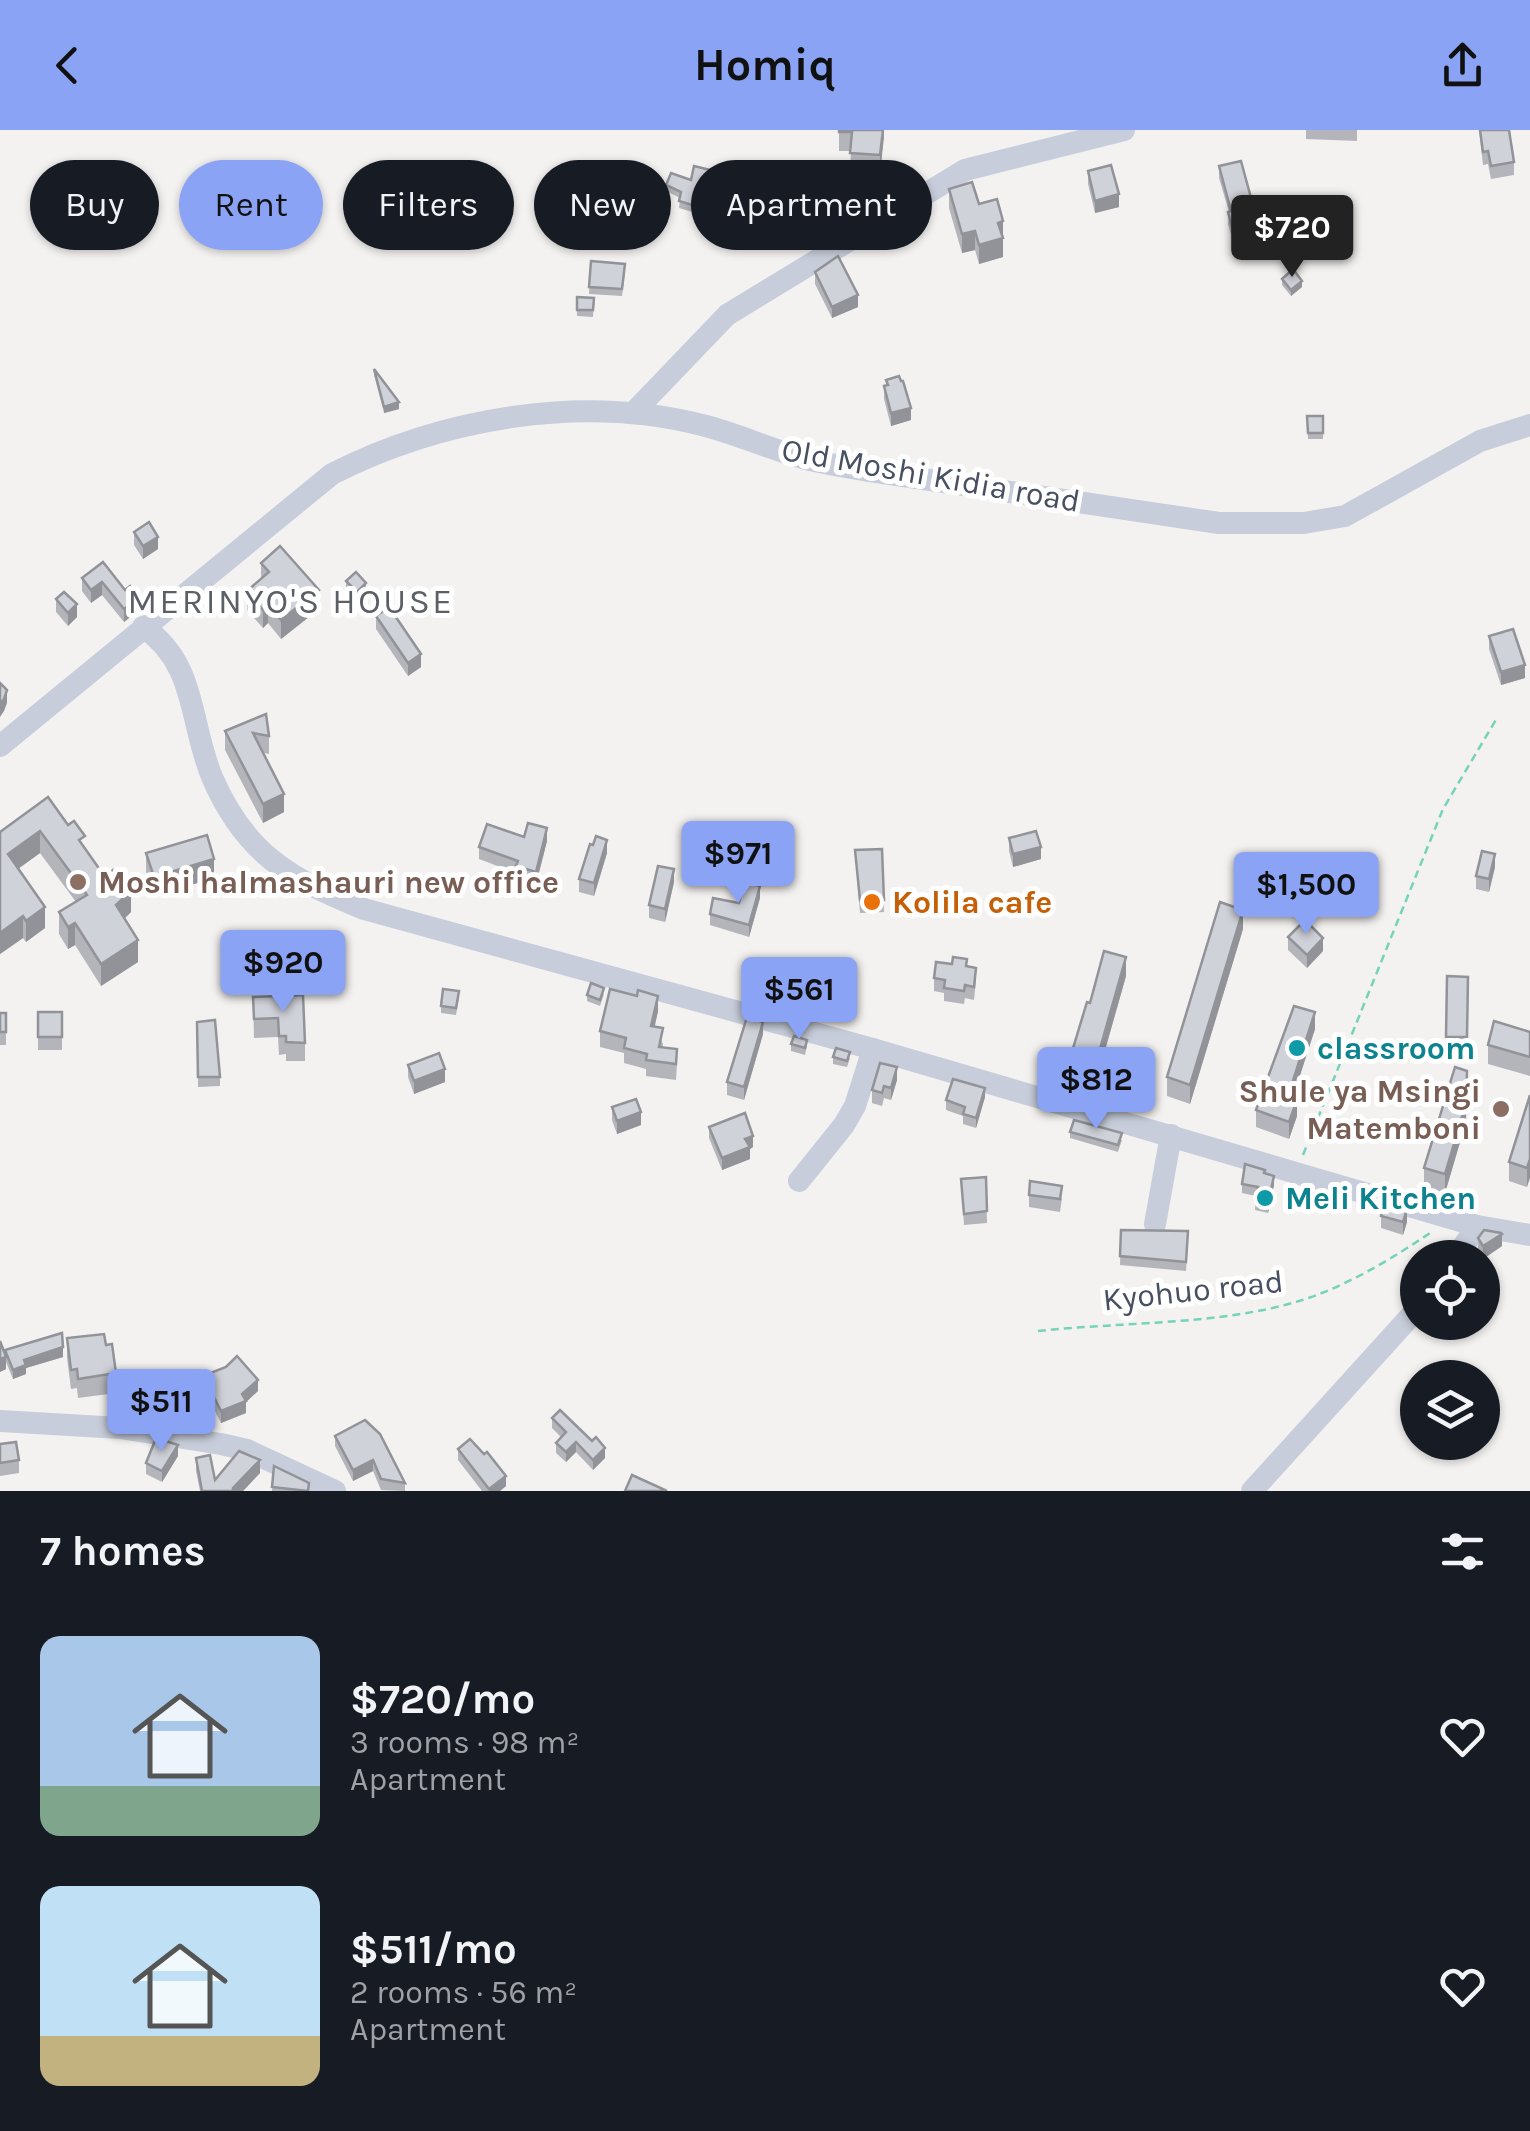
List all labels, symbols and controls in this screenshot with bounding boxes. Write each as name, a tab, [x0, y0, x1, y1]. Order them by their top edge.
icon: back	[40, 38, 95, 93]
icon: share	[1435, 38, 1490, 93]
text: Homiq	[694, 39, 836, 91]
chip: Buy	[30, 160, 159, 250]
chip: Rent	[179, 160, 323, 250]
chip: Filters	[343, 160, 514, 250]
chip: New	[534, 160, 671, 250]
chip: Apartment	[691, 160, 932, 250]
pin: $720	[1233, 195, 1351, 280]
text: $720	[1253, 209, 1331, 246]
street label: Old Moshi Kidia road	[779, 431, 1083, 520]
district label: MERINYO'S HOUSE	[127, 581, 455, 622]
pin: $971	[679, 821, 797, 906]
text: $971	[704, 835, 772, 872]
pin: $1,500	[1225, 852, 1387, 937]
place label: Moshi halmashauri new office	[98, 864, 559, 901]
text: $1,500	[1256, 866, 1356, 903]
marker: Moshi halmashauri new office	[67, 871, 89, 893]
place label: Kolila cafe	[892, 884, 1052, 921]
marker: Kolila cafe	[861, 891, 883, 913]
pin: $920	[224, 930, 342, 1015]
text: $920	[242, 944, 324, 981]
pin: $561	[740, 957, 858, 1042]
text: $561	[763, 971, 835, 1008]
place label: classroom	[1317, 1030, 1475, 1067]
marker: classroom	[1286, 1037, 1308, 1059]
pin: $812	[1037, 1047, 1155, 1132]
text: $812	[1059, 1061, 1133, 1098]
place label: Shule ya Msingi Matemboni	[1238, 1073, 1481, 1147]
marker: Shule ya Msingi Matemboni	[1490, 1098, 1512, 1120]
place label: Meli Kitchen	[1285, 1180, 1476, 1217]
marker: Meli Kitchen	[1254, 1187, 1276, 1209]
map controls	[1400, 1240, 1500, 1460]
button: locate	[1400, 1240, 1500, 1340]
street label: Kyohuo road	[1101, 1263, 1285, 1318]
button: layers	[1400, 1360, 1500, 1460]
pin: $511	[102, 1369, 220, 1454]
text: $511	[129, 1383, 193, 1420]
icon: filters	[1435, 1524, 1490, 1579]
text: 7 homes	[40, 1526, 206, 1576]
text: $720/mo	[350, 1674, 535, 1724]
icon: home	[120, 1676, 240, 1796]
icon: heart	[1435, 1709, 1490, 1764]
text: 3 rooms · 98 m²	[350, 1724, 579, 1761]
text: Apartment	[350, 1761, 506, 1798]
text: $511/mo	[350, 1924, 517, 1974]
icon: home	[120, 1926, 240, 2046]
icon: heart	[1435, 1959, 1490, 2014]
text: 2 rooms · 56 m²	[350, 1974, 577, 2011]
text: Apartment	[350, 2011, 506, 2048]

